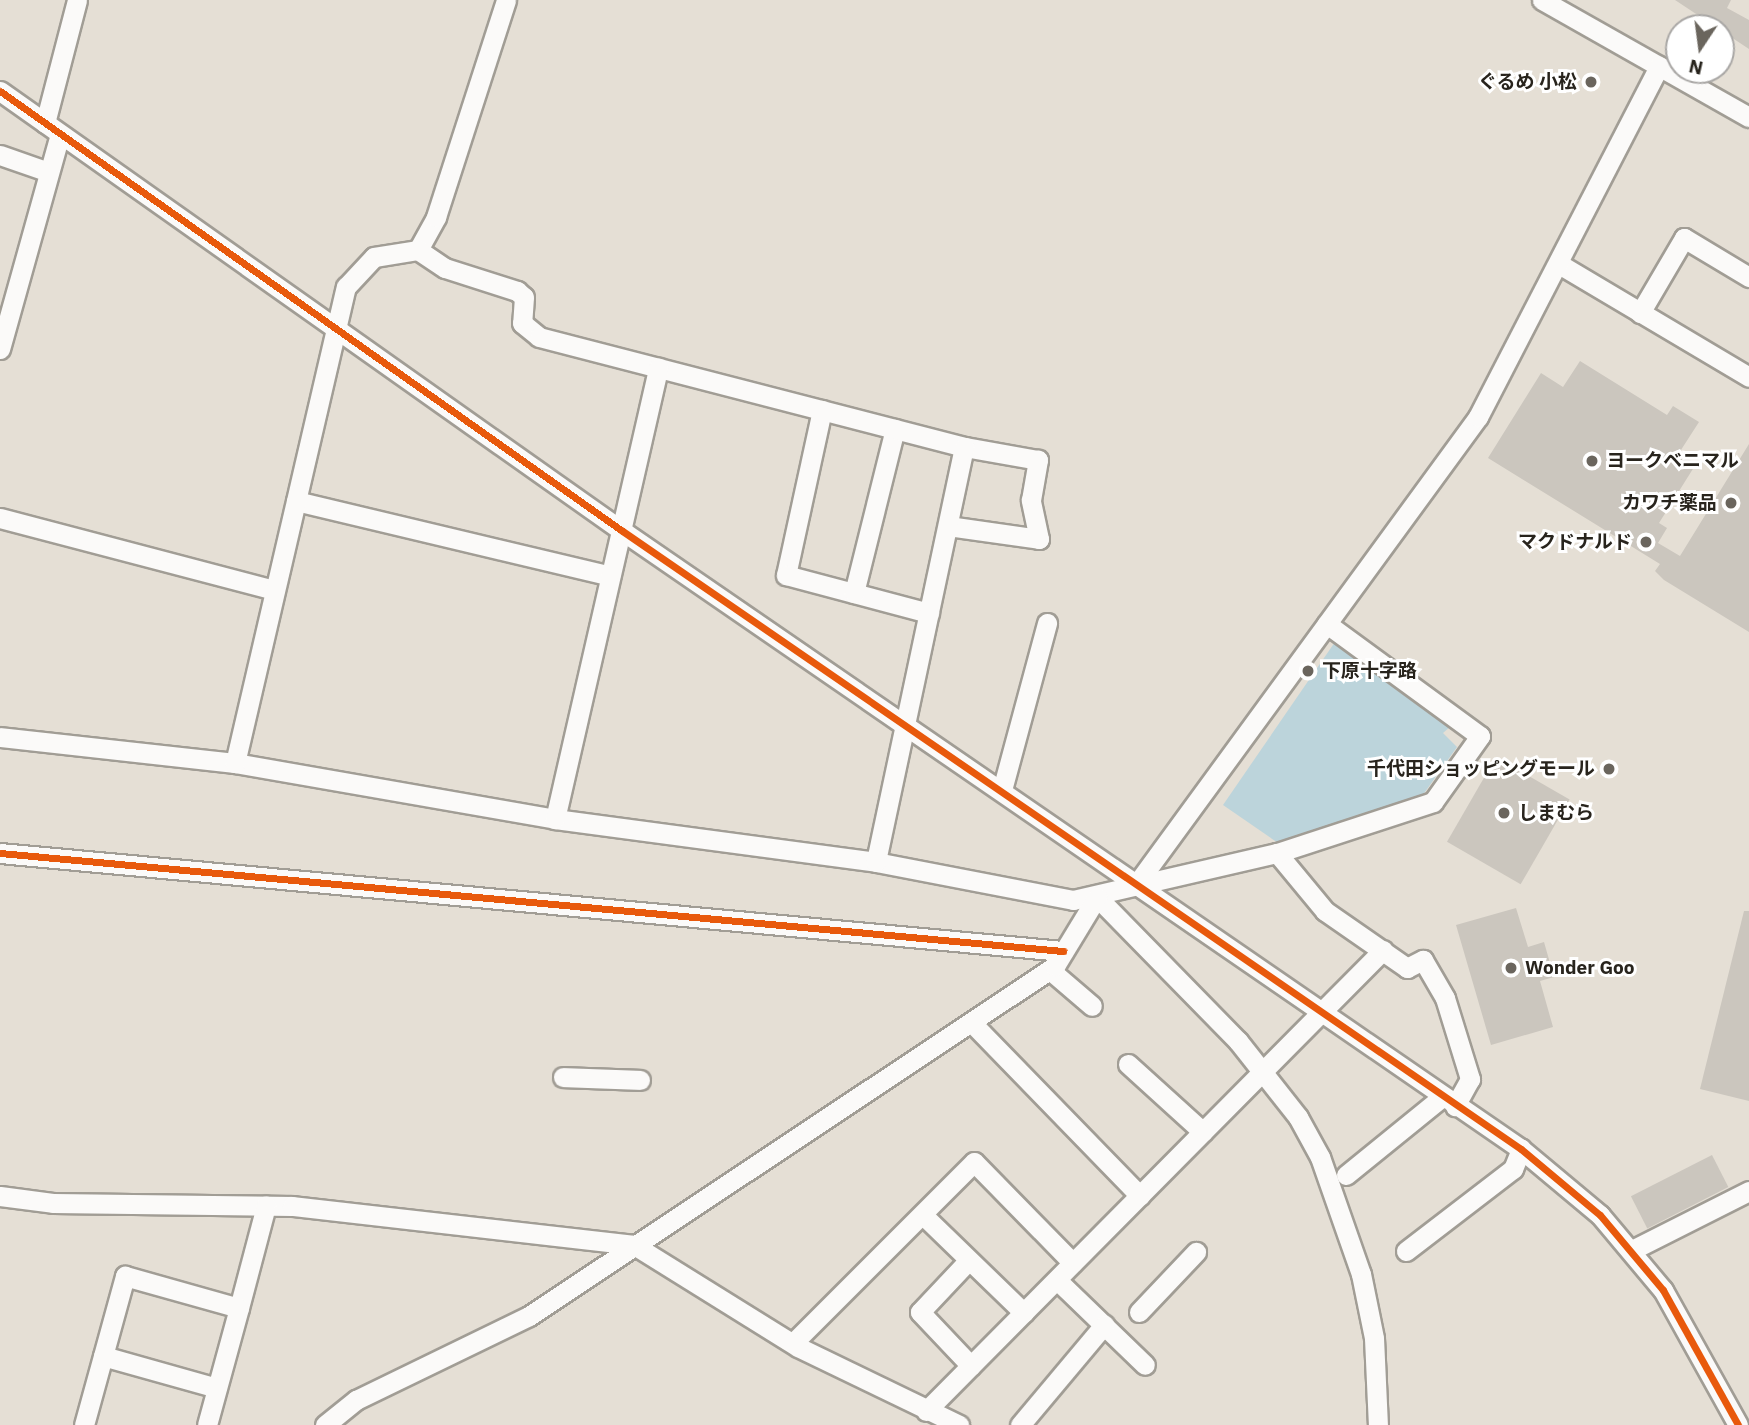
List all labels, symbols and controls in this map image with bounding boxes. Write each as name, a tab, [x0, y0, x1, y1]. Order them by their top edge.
north arrow	[1665, 14, 1735, 84]
text: N	[1686, 54, 1705, 81]
place label: ぐるめ 小松	[1478, 71, 1577, 93]
marker: ぐるめ 小松	[1583, 74, 1599, 90]
place label: ヨークベニマル	[1606, 450, 1739, 472]
marker: ヨークベニマル	[1584, 453, 1600, 469]
place label: カワチ薬品	[1622, 492, 1717, 514]
marker: カワチ薬品	[1723, 495, 1739, 511]
place label: マクドナルド	[1518, 531, 1632, 553]
marker: マクドナルド	[1638, 534, 1654, 550]
place label: 下原十字路	[1322, 660, 1417, 682]
marker: 下原十字路	[1300, 663, 1316, 679]
place label: 千代田ショッピングモール	[1367, 758, 1595, 780]
marker: 千代田ショッピングモール	[1601, 761, 1617, 777]
place label: しまむら	[1518, 802, 1594, 824]
marker: しまむら	[1496, 805, 1512, 821]
place label: Wonder Goo	[1525, 957, 1635, 979]
marker: Wonder Goo	[1503, 960, 1519, 976]

